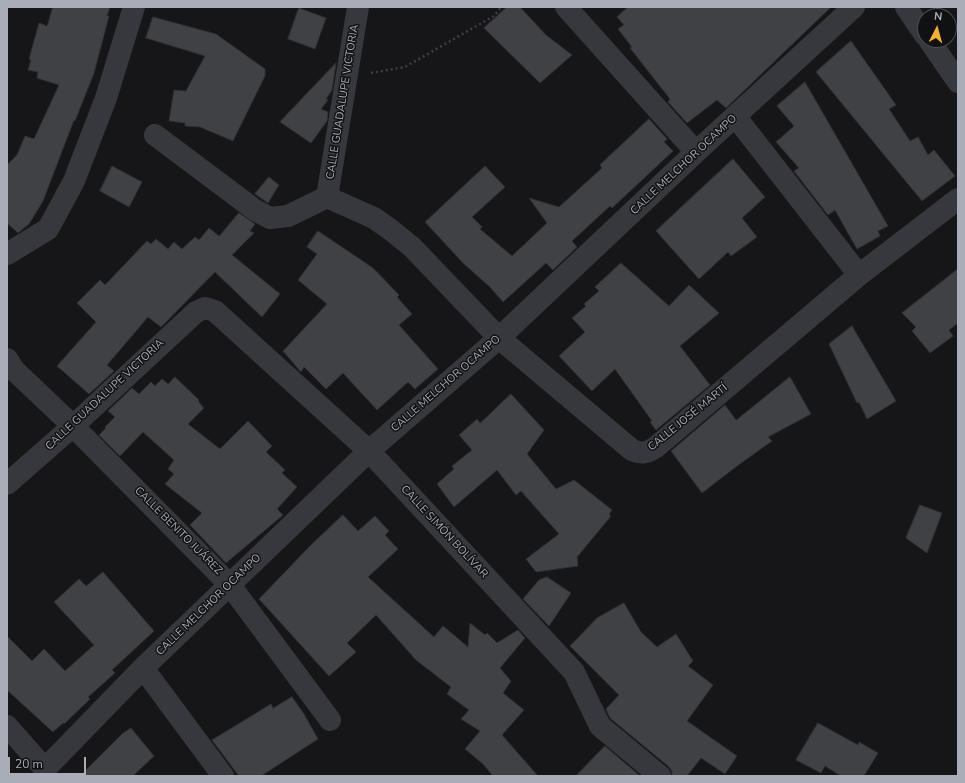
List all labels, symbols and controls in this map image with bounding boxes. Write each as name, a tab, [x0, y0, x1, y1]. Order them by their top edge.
north arrow	[917, 8, 957, 48]
text: N	[933, 9, 943, 24]
street label: CALLE GUADALUPE VICTORIA	[324, 24, 362, 180]
street label: CALLE MELCHOR OCAMPO	[628, 112, 740, 218]
street label: CALLE MELCHOR OCAMPO	[389, 333, 503, 435]
street label: CALLE GUADALUPE VICTORIA	[43, 337, 167, 453]
street label: CALLE JOSÉ MARTÍ	[646, 382, 730, 454]
street label: CALLE SIMÓN BOLÍVAR	[398, 483, 490, 581]
street label: CALLE BENITO JUÁREZ	[131, 484, 225, 578]
street label: CALLE MELCHOR OCAMPO	[154, 551, 264, 659]
scale bar	[10, 749, 88, 775]
text: 20 m	[15, 756, 43, 772]

